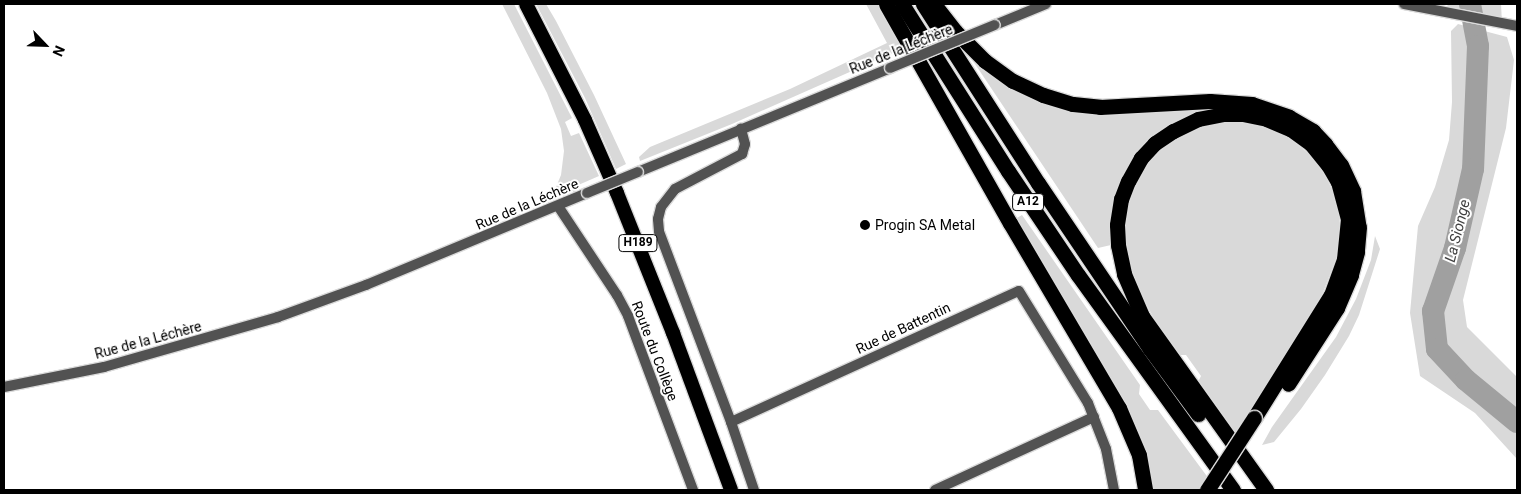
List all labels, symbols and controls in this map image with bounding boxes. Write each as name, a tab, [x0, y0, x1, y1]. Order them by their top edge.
north arrow	[20, 20, 70, 70]
street label: Rue de la Léchère	[847, 21, 955, 77]
text: N	[49, 43, 68, 59]
street label: Rue de la Léchère	[473, 175, 581, 233]
road number: A12	[1012, 192, 1044, 212]
water label: La Sionge	[1442, 198, 1474, 264]
place label: Progin SA Metal	[875, 217, 975, 233]
marker: Progin SA Metal	[859, 219, 871, 231]
road number: H189	[618, 234, 658, 252]
street label: Route du Collège	[628, 299, 682, 403]
street label: Rue de Battentin	[853, 299, 953, 357]
street label: Rue de la Léchère	[93, 318, 203, 362]

